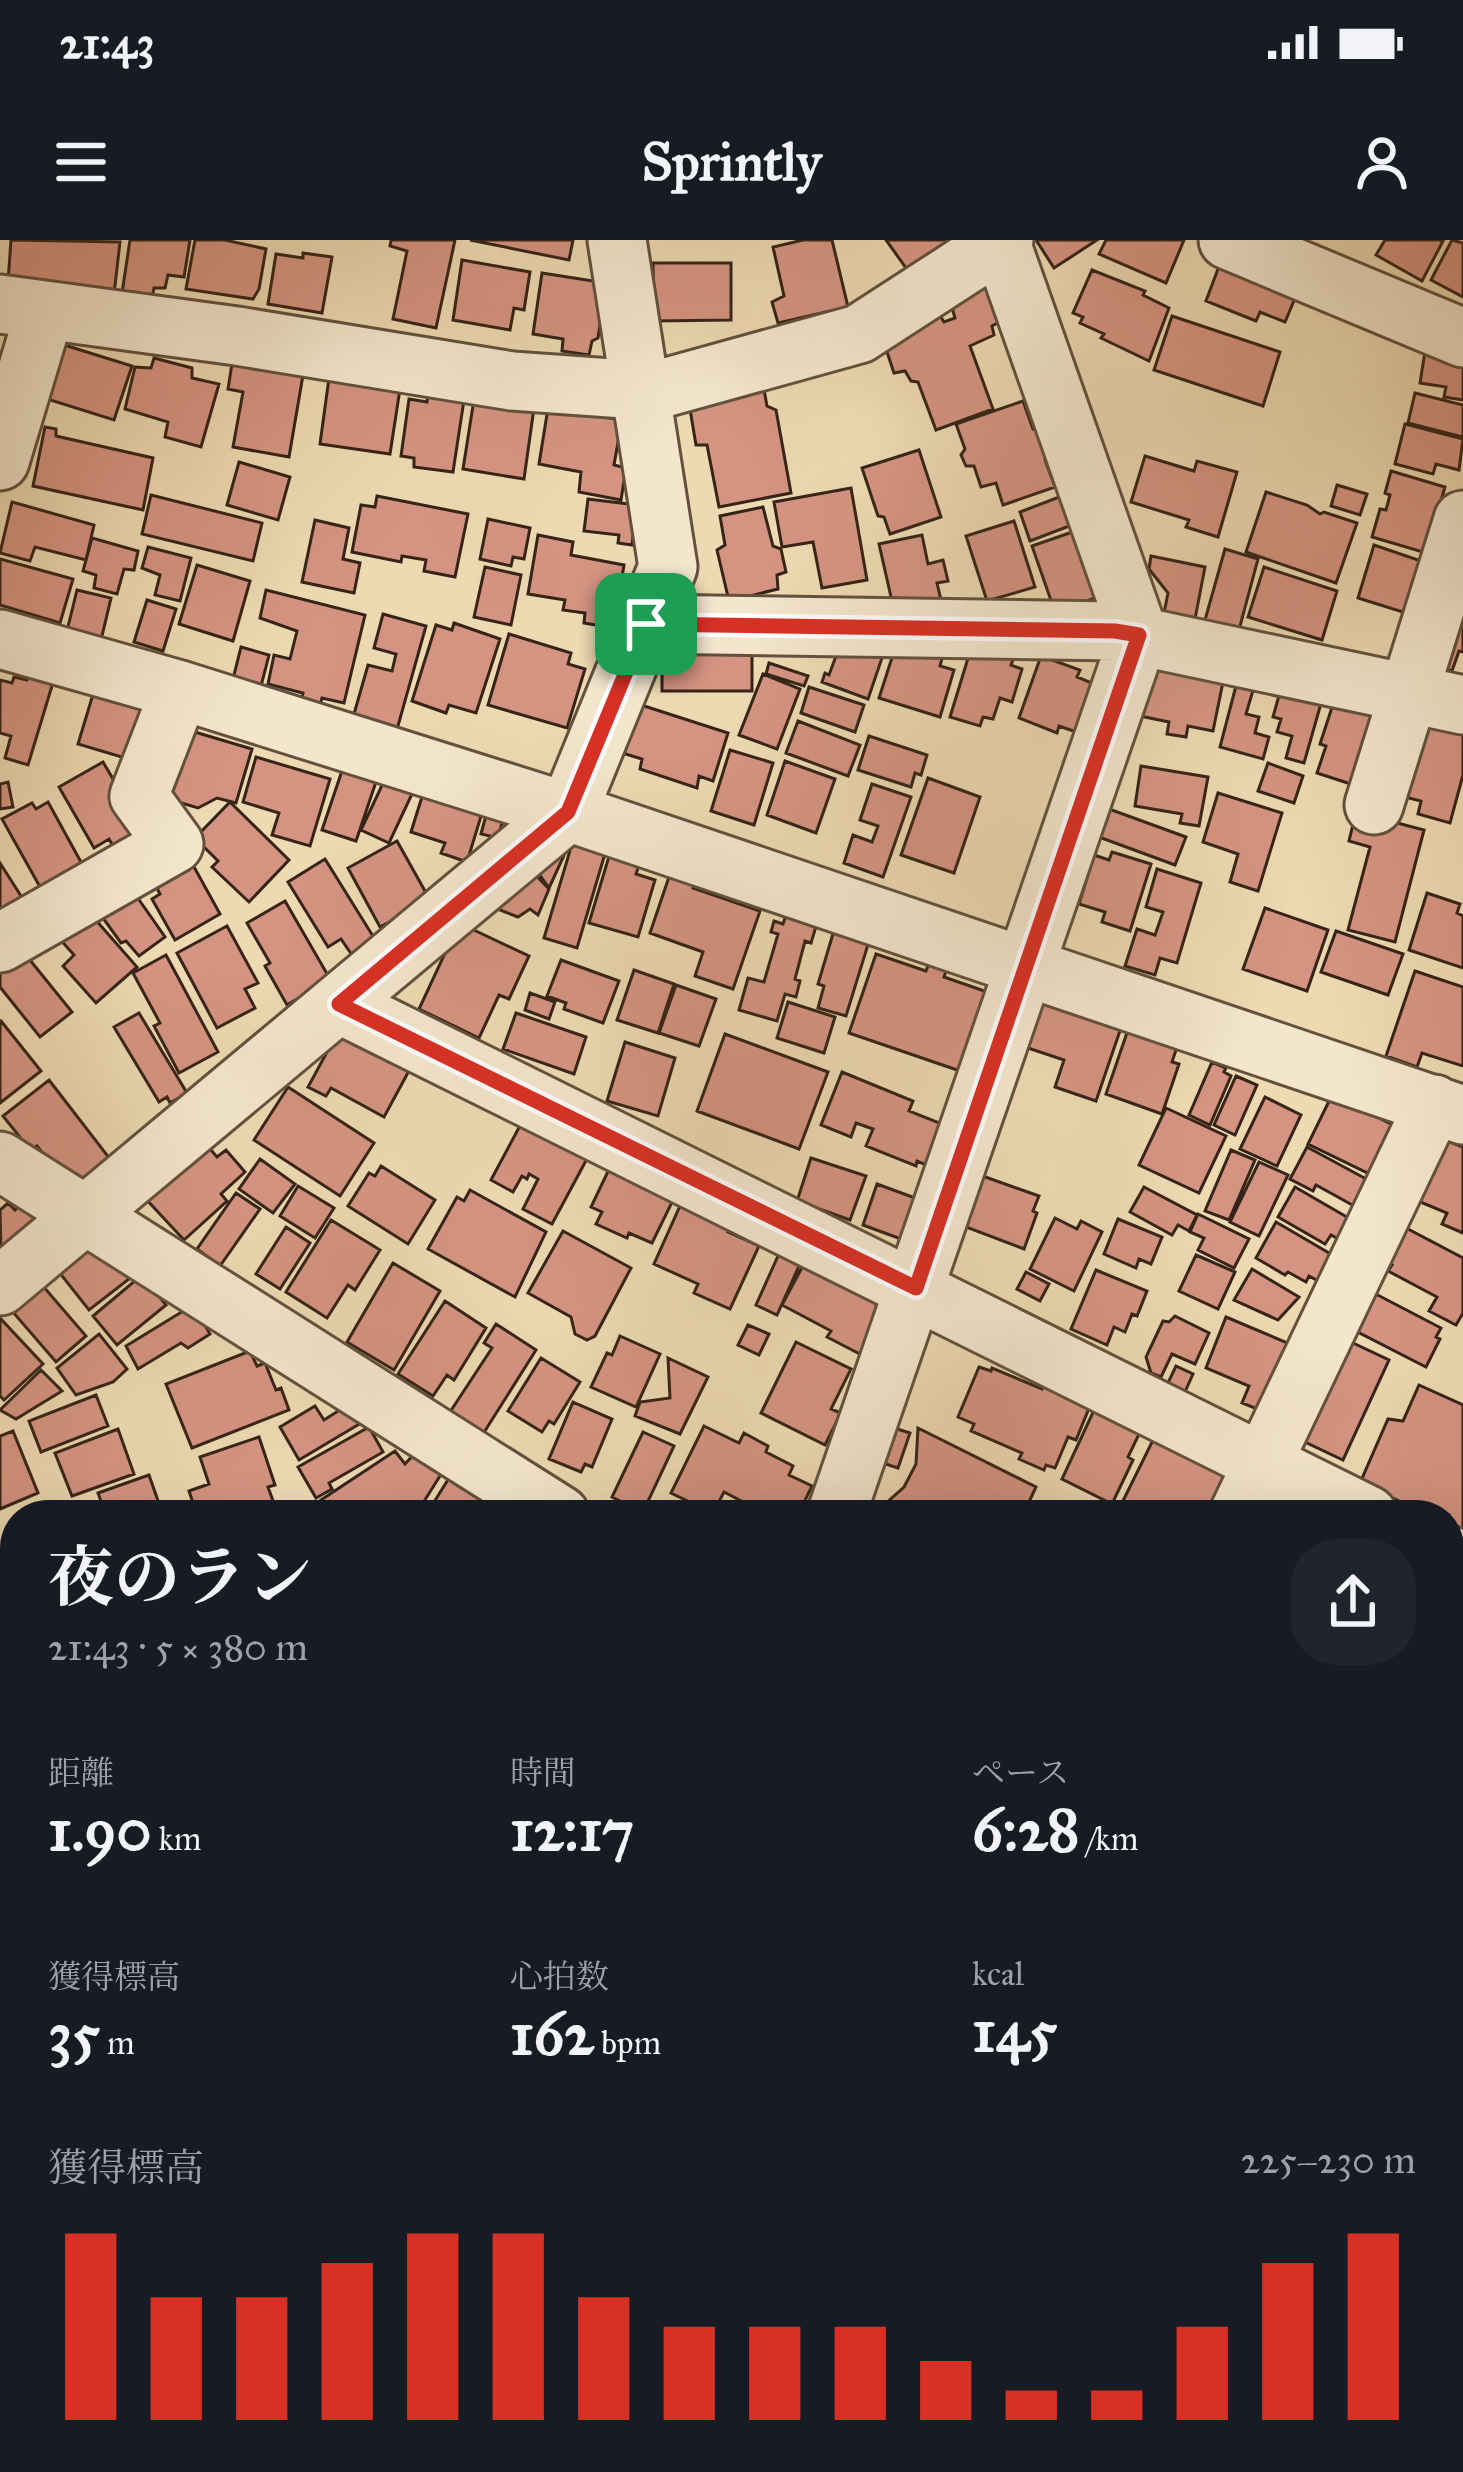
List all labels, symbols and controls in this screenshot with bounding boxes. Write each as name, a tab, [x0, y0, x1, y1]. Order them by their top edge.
text: 21:43	[60, 15, 154, 70]
icon: menu	[48, 129, 114, 195]
text: Sprintly	[641, 129, 822, 195]
icon: person	[1349, 129, 1415, 195]
pin	[595, 573, 697, 675]
icon: arrive	[613, 591, 679, 657]
text: 夜のラン	[48, 1537, 312, 1618]
button: share	[1290, 1539, 1416, 1665]
text: 21:43 · 5 × 380 m	[48, 1623, 308, 1671]
text: 距離	[48, 1753, 114, 1793]
text: 時間	[510, 1753, 576, 1793]
text: ペース	[972, 1753, 1069, 1793]
text: 1.90	[48, 1793, 151, 1866]
text: 12:17	[510, 1793, 634, 1866]
text: 6:28	[972, 1793, 1079, 1866]
text: km	[151, 1819, 202, 1859]
text: /km	[1079, 1819, 1138, 1859]
text: kcal	[972, 1954, 1024, 1994]
text: 獲得標高	[48, 1957, 180, 1997]
text: 心拍数	[510, 1957, 609, 1997]
text: 145	[972, 1994, 1057, 2067]
text: 35	[48, 1997, 100, 2070]
text: 162	[510, 1997, 594, 2070]
text: m	[100, 2023, 135, 2063]
text: bpm	[594, 2023, 661, 2063]
text: 225–230 m	[1241, 2136, 1416, 2184]
text: 獲得標高	[48, 2144, 204, 2192]

